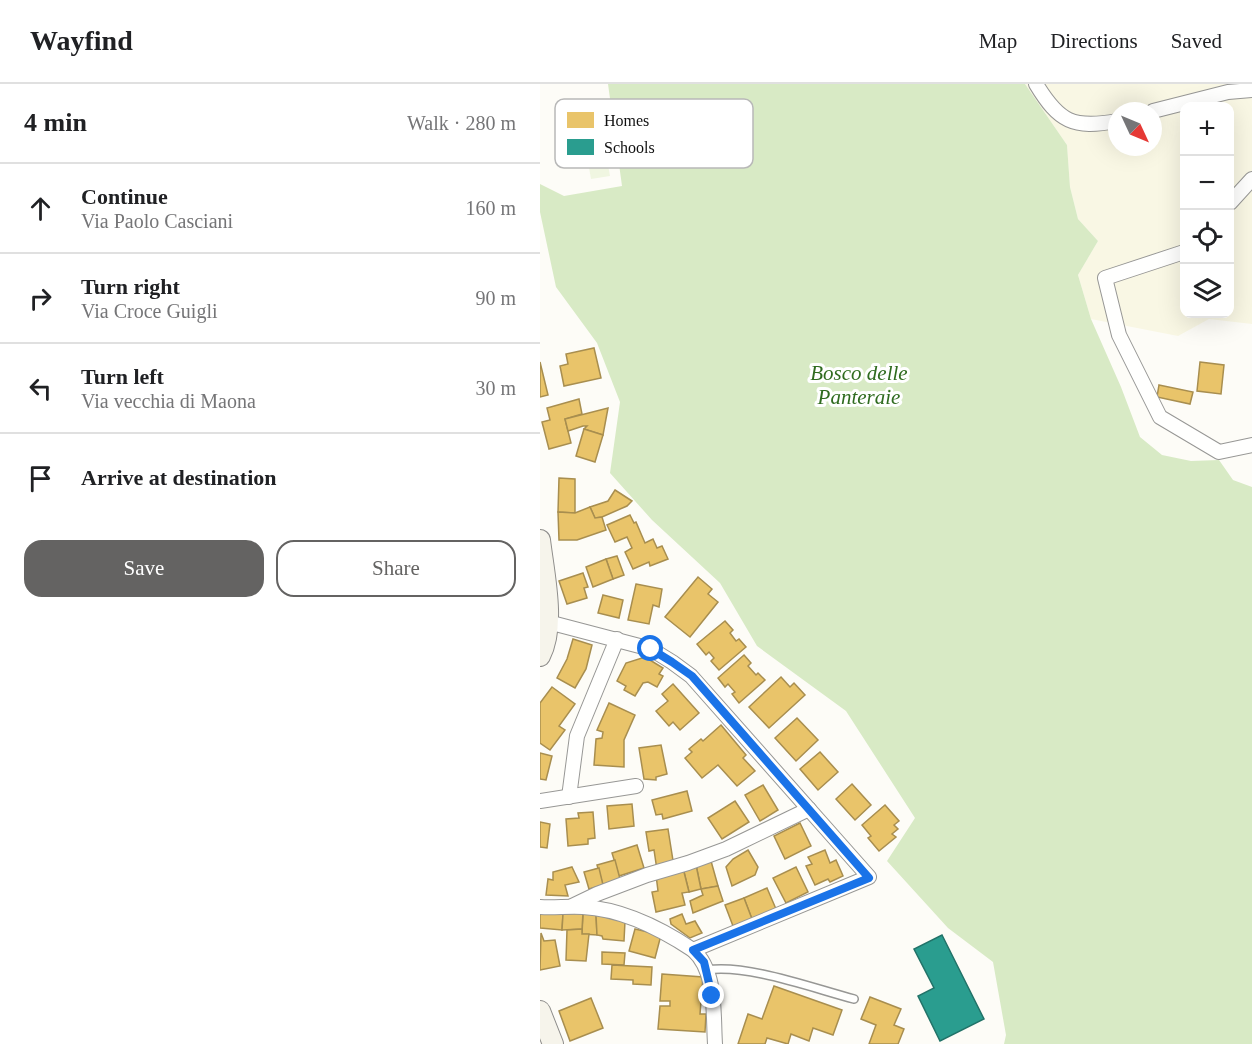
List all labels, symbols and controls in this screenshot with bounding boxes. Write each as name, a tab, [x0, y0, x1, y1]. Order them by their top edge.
text: Wayfind	[30, 25, 133, 56]
text: Map	[979, 29, 1017, 53]
text: Directions	[1050, 29, 1138, 53]
text: Saved	[1171, 29, 1222, 53]
legend	[555, 99, 753, 168]
north arrow	[1108, 102, 1162, 156]
map controls	[1180, 102, 1234, 318]
button: +	[1180, 102, 1234, 156]
text: 4 min	[24, 108, 87, 137]
text: Walk · 280 m	[407, 112, 516, 134]
text: Homes	[604, 112, 649, 129]
text: Schools	[604, 139, 655, 156]
button: −	[1180, 156, 1234, 210]
text: Continue	[81, 184, 168, 209]
icon: ahead	[24, 192, 57, 225]
text: 160 m	[465, 197, 516, 219]
text: Via Paolo Casciani	[81, 210, 233, 232]
button: locate	[1180, 210, 1234, 264]
button: layers	[1180, 264, 1234, 318]
text: Turn right	[81, 274, 180, 299]
icon: right	[24, 282, 57, 315]
text: 90 m	[475, 287, 516, 309]
text: Via Croce Guigli	[81, 300, 218, 322]
park label: Bosco delle Panteraie	[810, 361, 908, 409]
text: Turn left	[81, 364, 164, 389]
icon: left	[24, 372, 57, 405]
text: 30 m	[475, 377, 516, 399]
text: Via vecchia di Maona	[81, 390, 256, 412]
icon: arrive	[24, 462, 57, 495]
text: Arrive at destination	[81, 465, 277, 490]
button: Save	[24, 540, 264, 597]
button: Share	[276, 540, 516, 597]
route start	[637, 635, 663, 661]
route end	[698, 982, 724, 1008]

